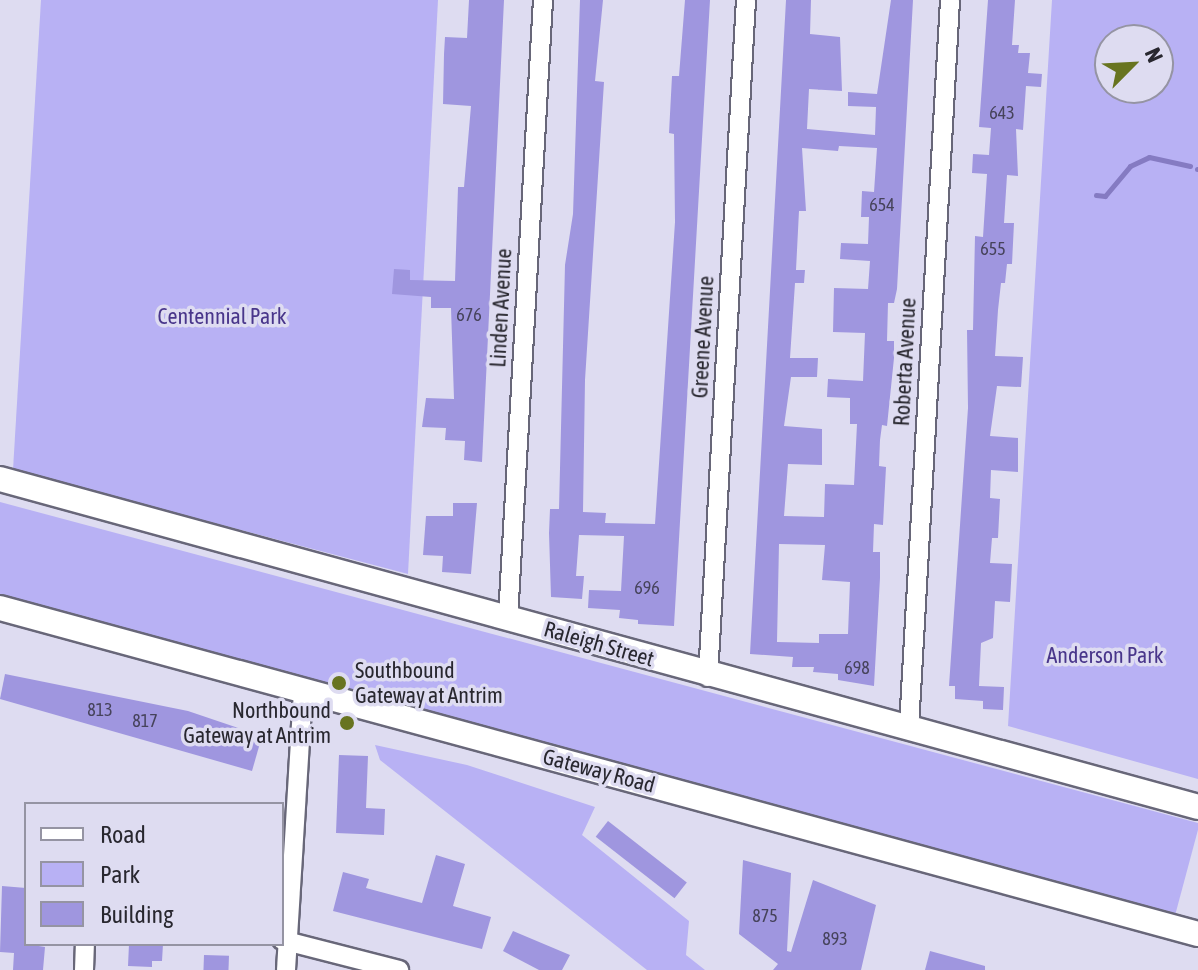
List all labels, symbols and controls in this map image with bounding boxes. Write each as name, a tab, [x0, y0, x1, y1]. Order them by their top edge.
north arrow	[1094, 24, 1174, 104]
text: N	[1140, 44, 1169, 66]
house number: 643	[989, 102, 1015, 124]
house number: 654	[869, 194, 895, 216]
house number: 655	[980, 238, 1006, 260]
street label: Linden Avenue	[485, 248, 517, 368]
street label: Greene Avenue	[687, 275, 719, 399]
street label: Roberta Avenue	[888, 297, 922, 427]
park label: Centennial Park	[158, 304, 286, 330]
house number: 676	[456, 304, 482, 326]
house number: 696	[634, 577, 660, 599]
street label: Raleigh Street	[541, 616, 657, 672]
park label: Anderson Park	[1047, 643, 1163, 669]
place label: Southbound Gateway at Antrim	[355, 657, 503, 708]
house number: 698	[844, 657, 870, 679]
marker: Southbound Gateway at Antrim	[330, 674, 348, 692]
place label: Northbound Gateway at Antrim	[183, 697, 331, 748]
house number: 813	[87, 699, 113, 721]
house number: 817	[132, 710, 158, 732]
marker: Northbound Gateway at Antrim	[338, 714, 356, 732]
street label: Gateway Road	[540, 743, 658, 799]
legend	[24, 802, 284, 946]
text: Road	[100, 821, 146, 848]
text: Park	[100, 861, 140, 888]
text: Building	[100, 901, 173, 928]
house number: 875	[752, 905, 778, 927]
house number: 893	[822, 928, 848, 950]

